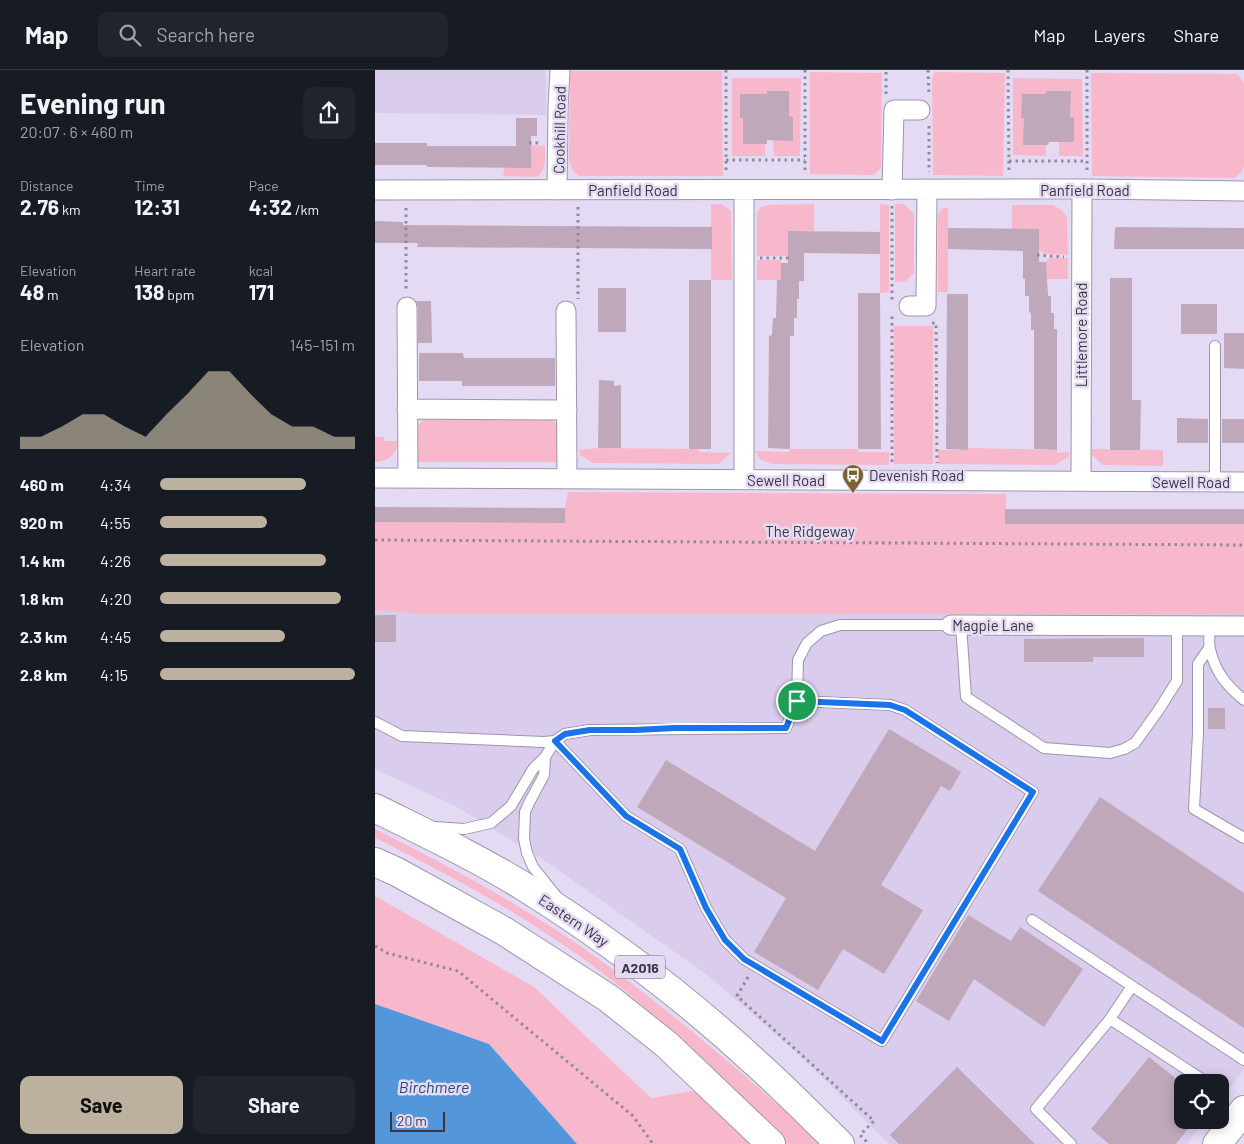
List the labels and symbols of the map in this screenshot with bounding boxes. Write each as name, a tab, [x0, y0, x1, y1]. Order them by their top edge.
street label: Cookhill Road	[549, 86, 569, 174]
street label: Panfield Road	[588, 181, 678, 199]
street label: Panfield Road	[1040, 181, 1130, 199]
street label: Littlemore Road	[1072, 283, 1090, 387]
bus stop icon: Devenish Road	[841, 463, 865, 494]
place label: Devenish Road	[869, 466, 964, 484]
street label: Sewell Road	[747, 471, 825, 489]
street label: Sewell Road	[1152, 473, 1230, 491]
street label: The Ridgeway	[765, 522, 855, 540]
street label: Magpie Lane	[952, 616, 1034, 634]
pin	[776, 680, 818, 722]
street label: Eastern Way	[536, 890, 613, 950]
road number: A2016	[615, 956, 665, 979]
water label: Birchmere	[399, 1077, 469, 1096]
scale bar	[390, 1109, 445, 1132]

